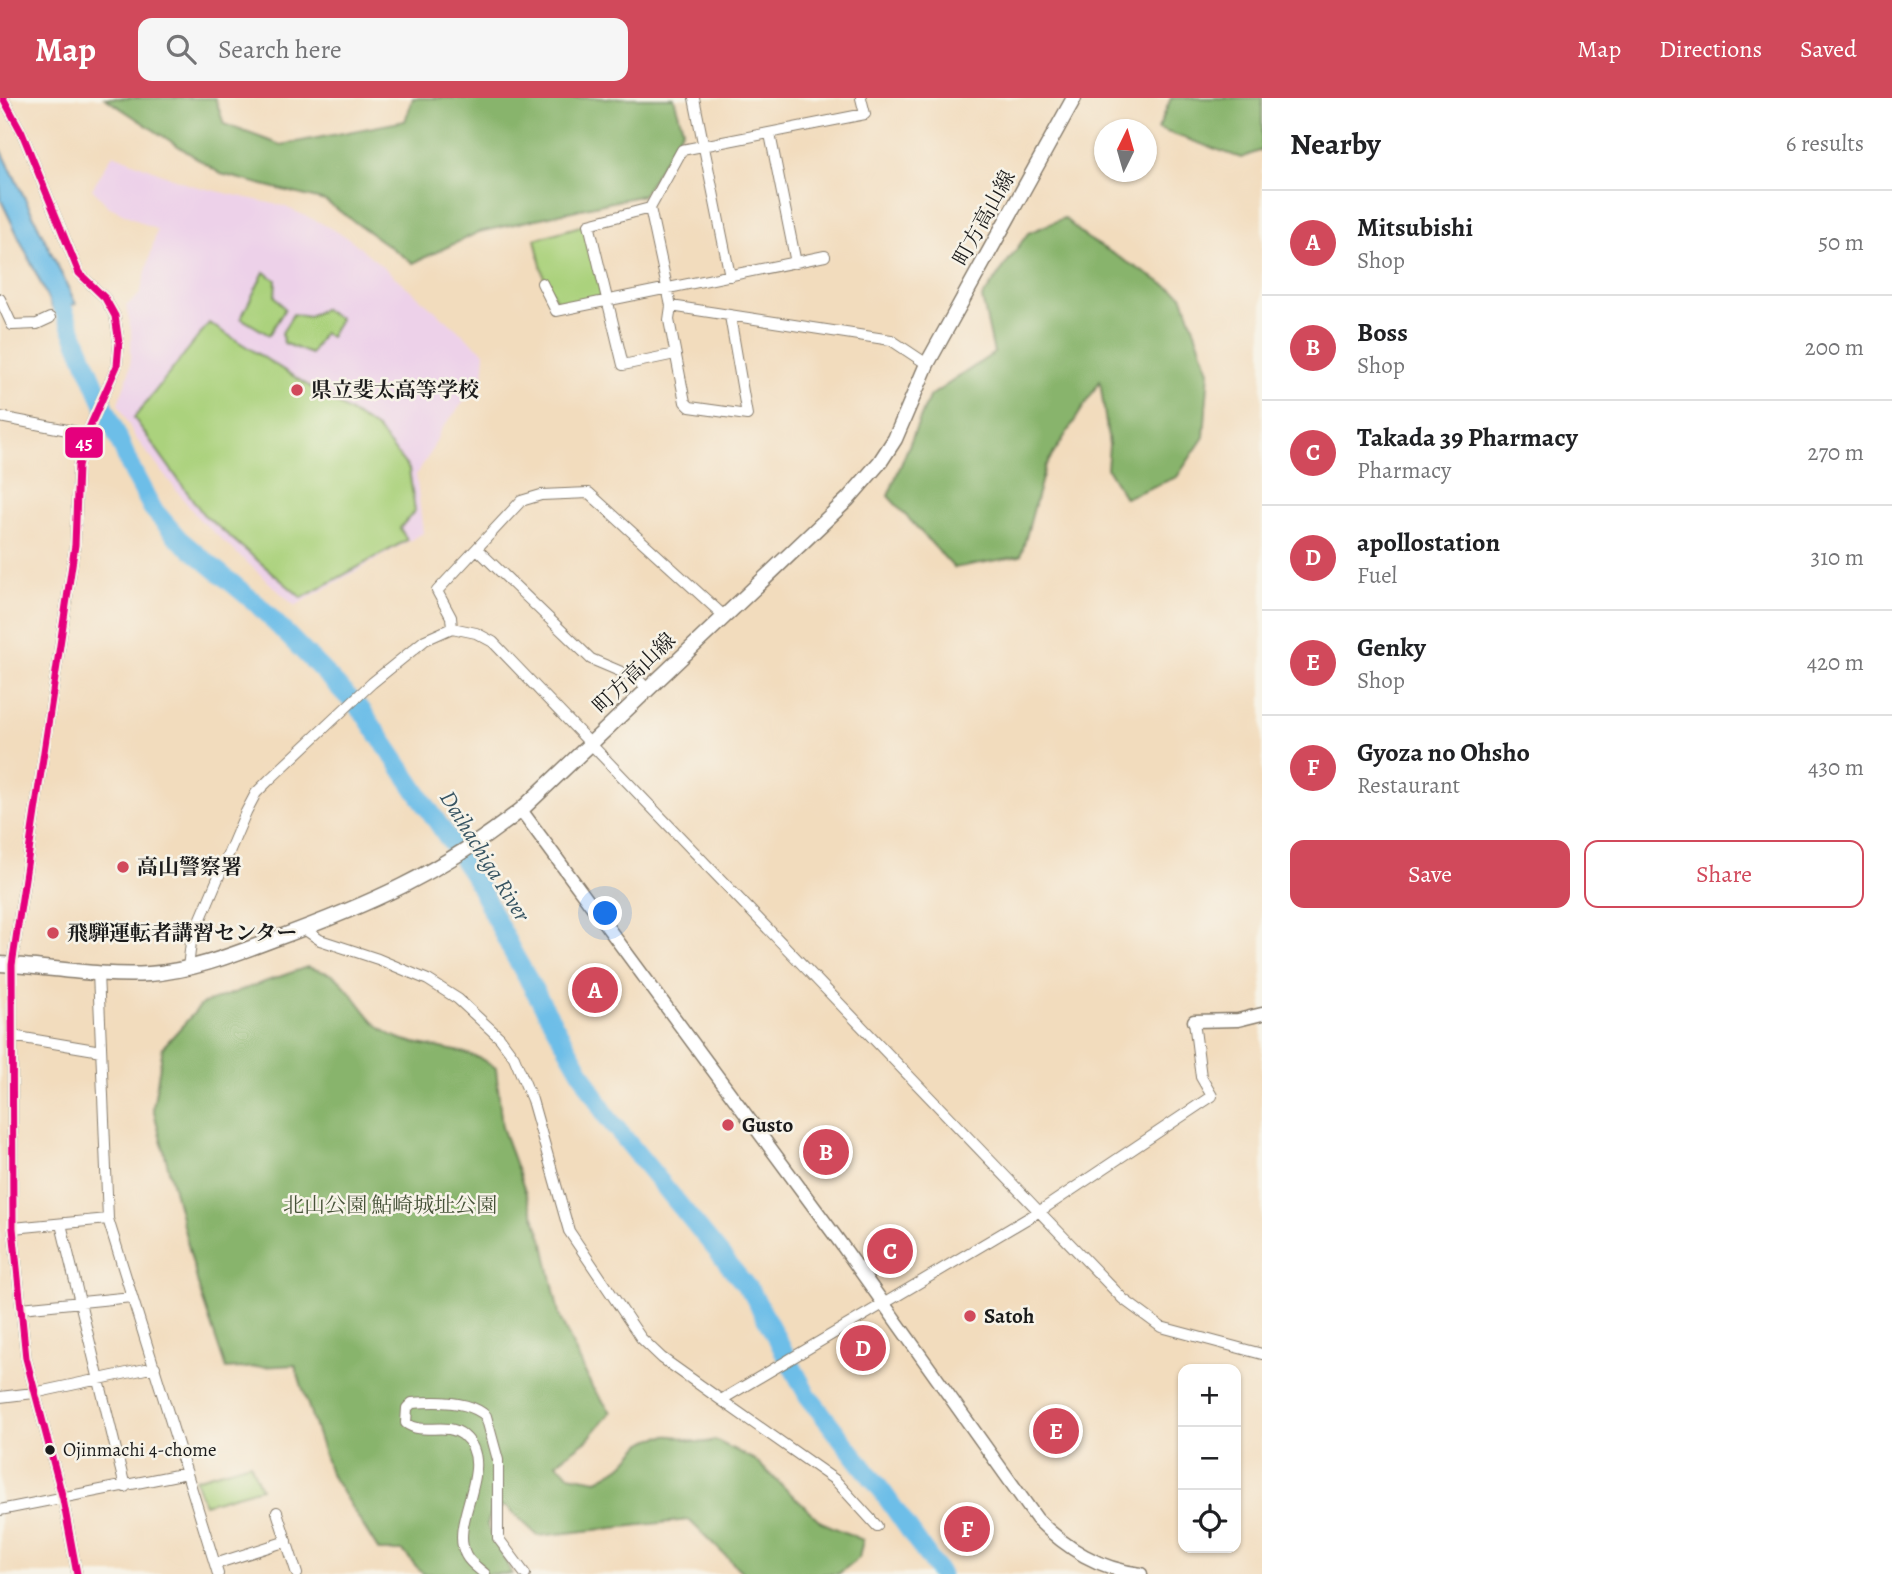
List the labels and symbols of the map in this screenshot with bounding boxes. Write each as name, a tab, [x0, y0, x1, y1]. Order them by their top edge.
north arrow	[1094, 119, 1157, 182]
street label: 町方高山線	[946, 165, 1022, 271]
place label: 県立斐太高等学校	[311, 376, 479, 404]
marker: 県立斐太高等学校	[289, 382, 305, 398]
line badge: 45	[64, 426, 104, 459]
text: 45	[75, 430, 93, 456]
street label: 町方高山線	[587, 626, 681, 720]
water label: Daihachiga River	[432, 785, 538, 928]
place label: 高山警察署	[137, 853, 242, 881]
marker: 高山警察署	[115, 859, 131, 875]
your location	[588, 896, 622, 930]
place label: 飛騨運転者講習センター	[67, 919, 297, 947]
marker: 飛騨運転者講習センター	[45, 925, 61, 941]
pin: A	[572, 964, 618, 1016]
place label: Gusto	[742, 1111, 793, 1139]
marker: Gusto	[720, 1117, 736, 1133]
pin: B	[803, 1126, 849, 1178]
park label: 北山公園 鮎崎城址公園	[283, 1191, 497, 1219]
pin: C	[867, 1225, 913, 1277]
place label: Satoh	[984, 1302, 1034, 1330]
marker: Satoh	[962, 1308, 978, 1324]
pin: D	[840, 1322, 886, 1374]
pin: E	[1033, 1405, 1079, 1457]
place label: Ojinmachi 4-chome	[63, 1437, 216, 1463]
marker: Ojinmachi 4-chome	[43, 1443, 57, 1457]
pin: F	[944, 1503, 990, 1555]

